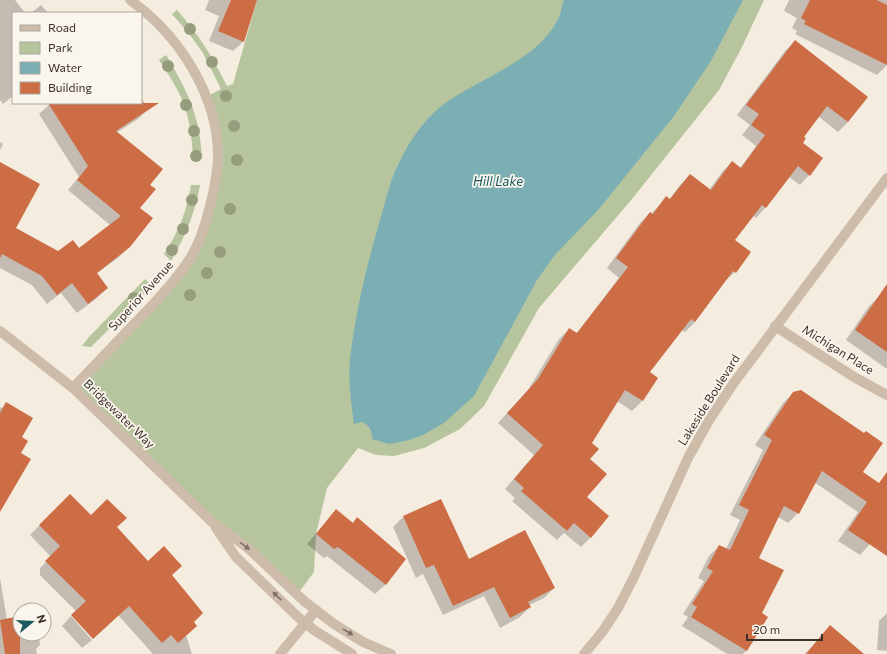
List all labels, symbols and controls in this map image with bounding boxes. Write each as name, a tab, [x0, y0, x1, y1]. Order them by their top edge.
legend	[12, 12, 142, 104]
text: Road	[48, 20, 76, 34]
text: Park	[48, 40, 74, 54]
text: Water	[48, 60, 82, 74]
text: Building	[48, 80, 92, 94]
water label: Hill Lake	[473, 173, 523, 189]
street label: Superior Avenue	[105, 257, 175, 333]
street label: Michigan Place	[800, 322, 877, 377]
street label: Lakeside Boulevard	[675, 351, 742, 447]
street label: Bridgewater Way	[81, 376, 158, 451]
one-way arrow	[239, 542, 250, 550]
one-way arrow	[272, 591, 282, 601]
north arrow	[12, 602, 52, 642]
text: N	[35, 613, 49, 625]
scale bar	[747, 616, 822, 642]
text: 20 m	[753, 622, 780, 636]
one-way arrow	[342, 629, 354, 636]

